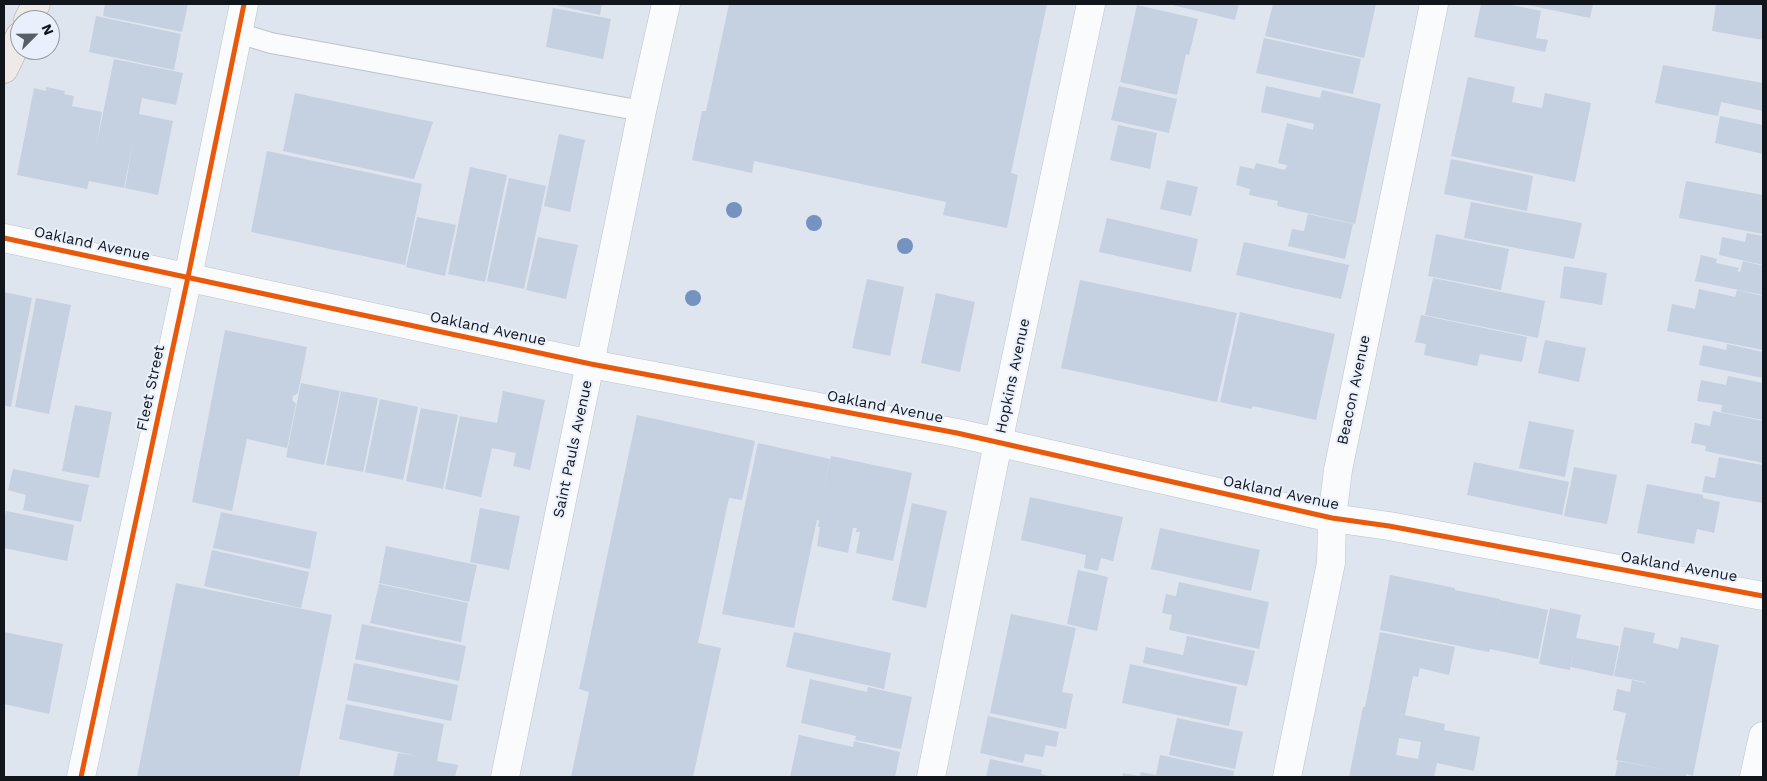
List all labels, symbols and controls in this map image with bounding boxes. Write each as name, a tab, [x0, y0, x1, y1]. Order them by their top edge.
north arrow	[10, 10, 60, 60]
text: N	[38, 22, 57, 37]
street label: Oakland Avenue	[32, 223, 152, 265]
street label: Oakland Avenue	[428, 308, 548, 350]
street label: Hopkins Avenue	[992, 317, 1034, 435]
street label: Beacon Avenue	[1334, 333, 1374, 447]
street label: Fleet Street	[133, 343, 169, 433]
street label: Saint Pauls Avenue	[550, 379, 596, 519]
street label: Oakland Avenue	[825, 387, 945, 427]
street label: Oakland Avenue	[1221, 472, 1341, 514]
street label: Oakland Avenue	[1619, 548, 1739, 586]

